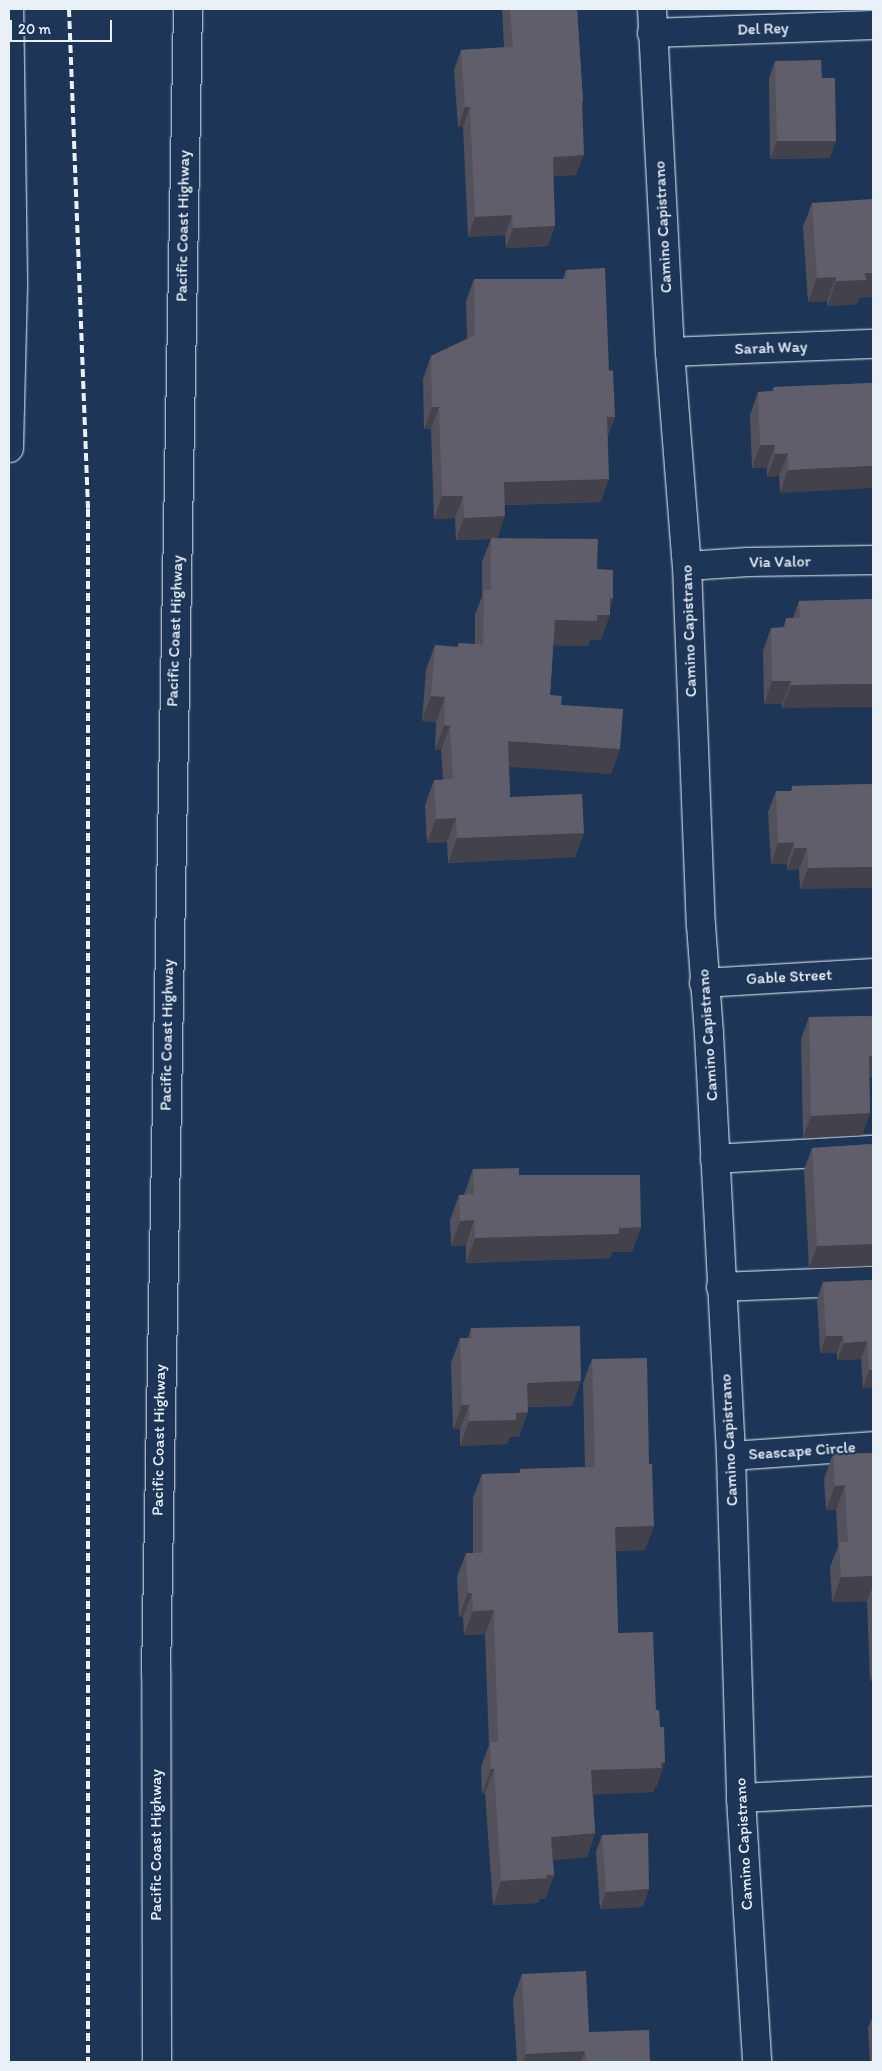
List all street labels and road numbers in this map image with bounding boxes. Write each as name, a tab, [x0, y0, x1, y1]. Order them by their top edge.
street label: Del Rey	[737, 19, 789, 39]
street label: Pacific Coast Highway	[172, 151, 194, 301]
street label: Camino Capistrano	[650, 161, 676, 293]
street label: Sarah Way	[735, 337, 807, 359]
street label: Via Valor	[749, 552, 811, 572]
street label: Pacific Coast Highway	[163, 555, 187, 707]
street label: Camino Capistrano	[677, 565, 701, 697]
street label: Pacific Coast Highway	[156, 960, 178, 1110]
street label: Gable Street	[746, 965, 832, 989]
street label: Camino Capistrano	[694, 968, 722, 1102]
street label: Pacific Coast Highway	[148, 1365, 170, 1515]
street label: Camino Capistrano	[716, 1374, 742, 1506]
street label: Seascape Circle	[748, 1438, 856, 1464]
street label: Pacific Coast Highway	[146, 1770, 166, 1920]
street label: Camino Capistrano	[731, 1778, 757, 1910]

